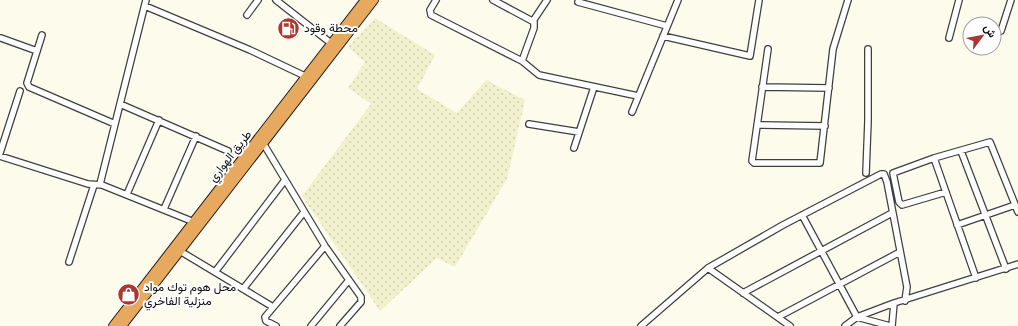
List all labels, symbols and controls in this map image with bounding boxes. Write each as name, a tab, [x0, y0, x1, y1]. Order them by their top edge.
fuel station icon: محطة وقود	[276, 15, 302, 41]
north arrow	[962, 16, 1002, 56]
place label: محطة وقود	[304, 19, 358, 36]
text: ش	[981, 21, 1001, 40]
street label: طريق الهواري	[204, 126, 257, 186]
place label: محل هوم توك مواد منزلية الفاخري	[144, 278, 236, 311]
shop icon: محل هوم توك مواد منزلية الفاخري	[116, 281, 142, 307]

